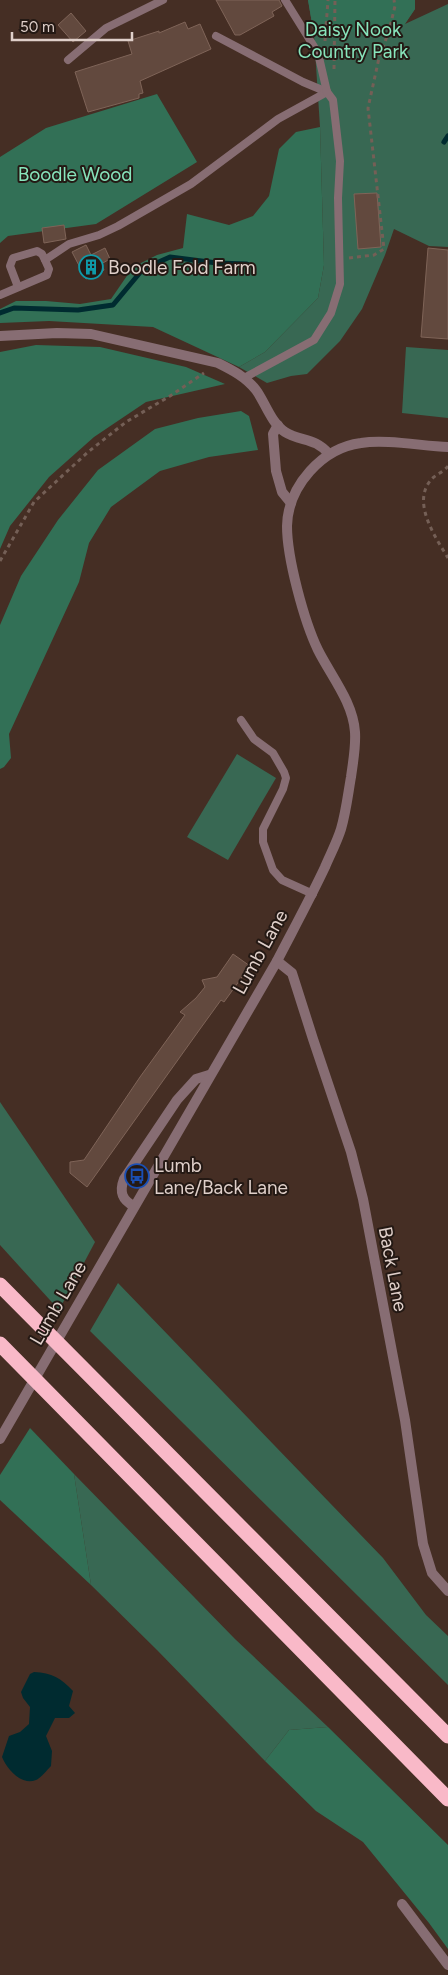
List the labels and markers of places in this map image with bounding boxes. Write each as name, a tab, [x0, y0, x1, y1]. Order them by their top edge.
building icon: Boodle Fold Farm	[78, 254, 104, 280]
place label: Boodle Fold Farm	[108, 256, 256, 279]
place label: Lumb Lane/Back Lane	[154, 1154, 288, 1199]
bus stop icon: Lumb Lane/Back Lane	[124, 1163, 150, 1189]

